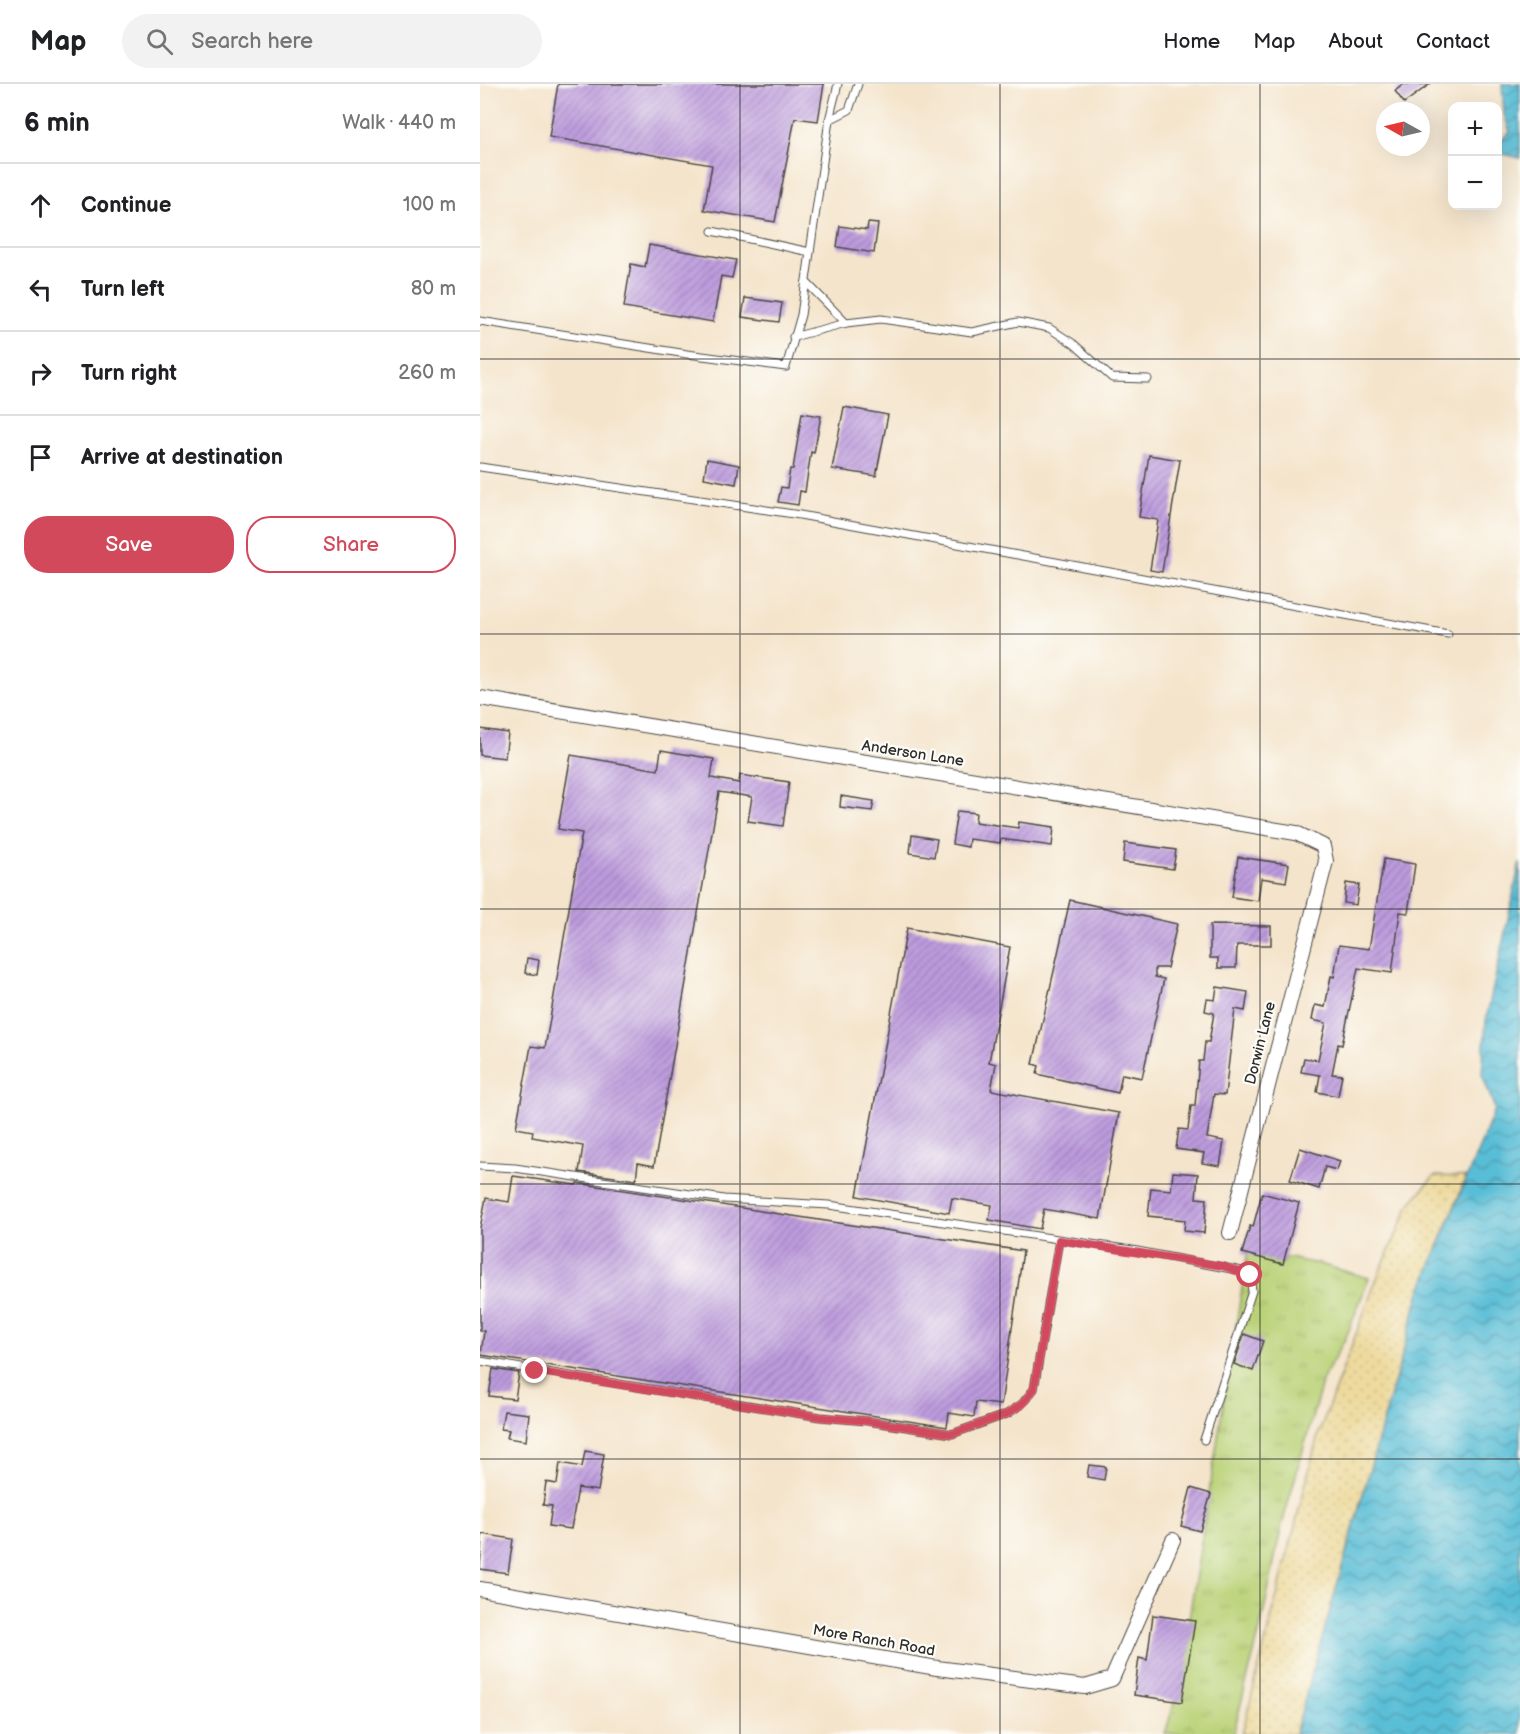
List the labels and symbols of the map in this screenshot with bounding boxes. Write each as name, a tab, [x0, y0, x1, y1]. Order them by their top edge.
north arrow	[1376, 102, 1430, 156]
street label: Anderson Lane	[861, 736, 965, 771]
street label: Dorwin Lane	[1241, 1000, 1280, 1087]
route start	[1236, 1261, 1262, 1287]
route end	[521, 1357, 547, 1383]
street label: More Ranch Road	[811, 1620, 936, 1661]

